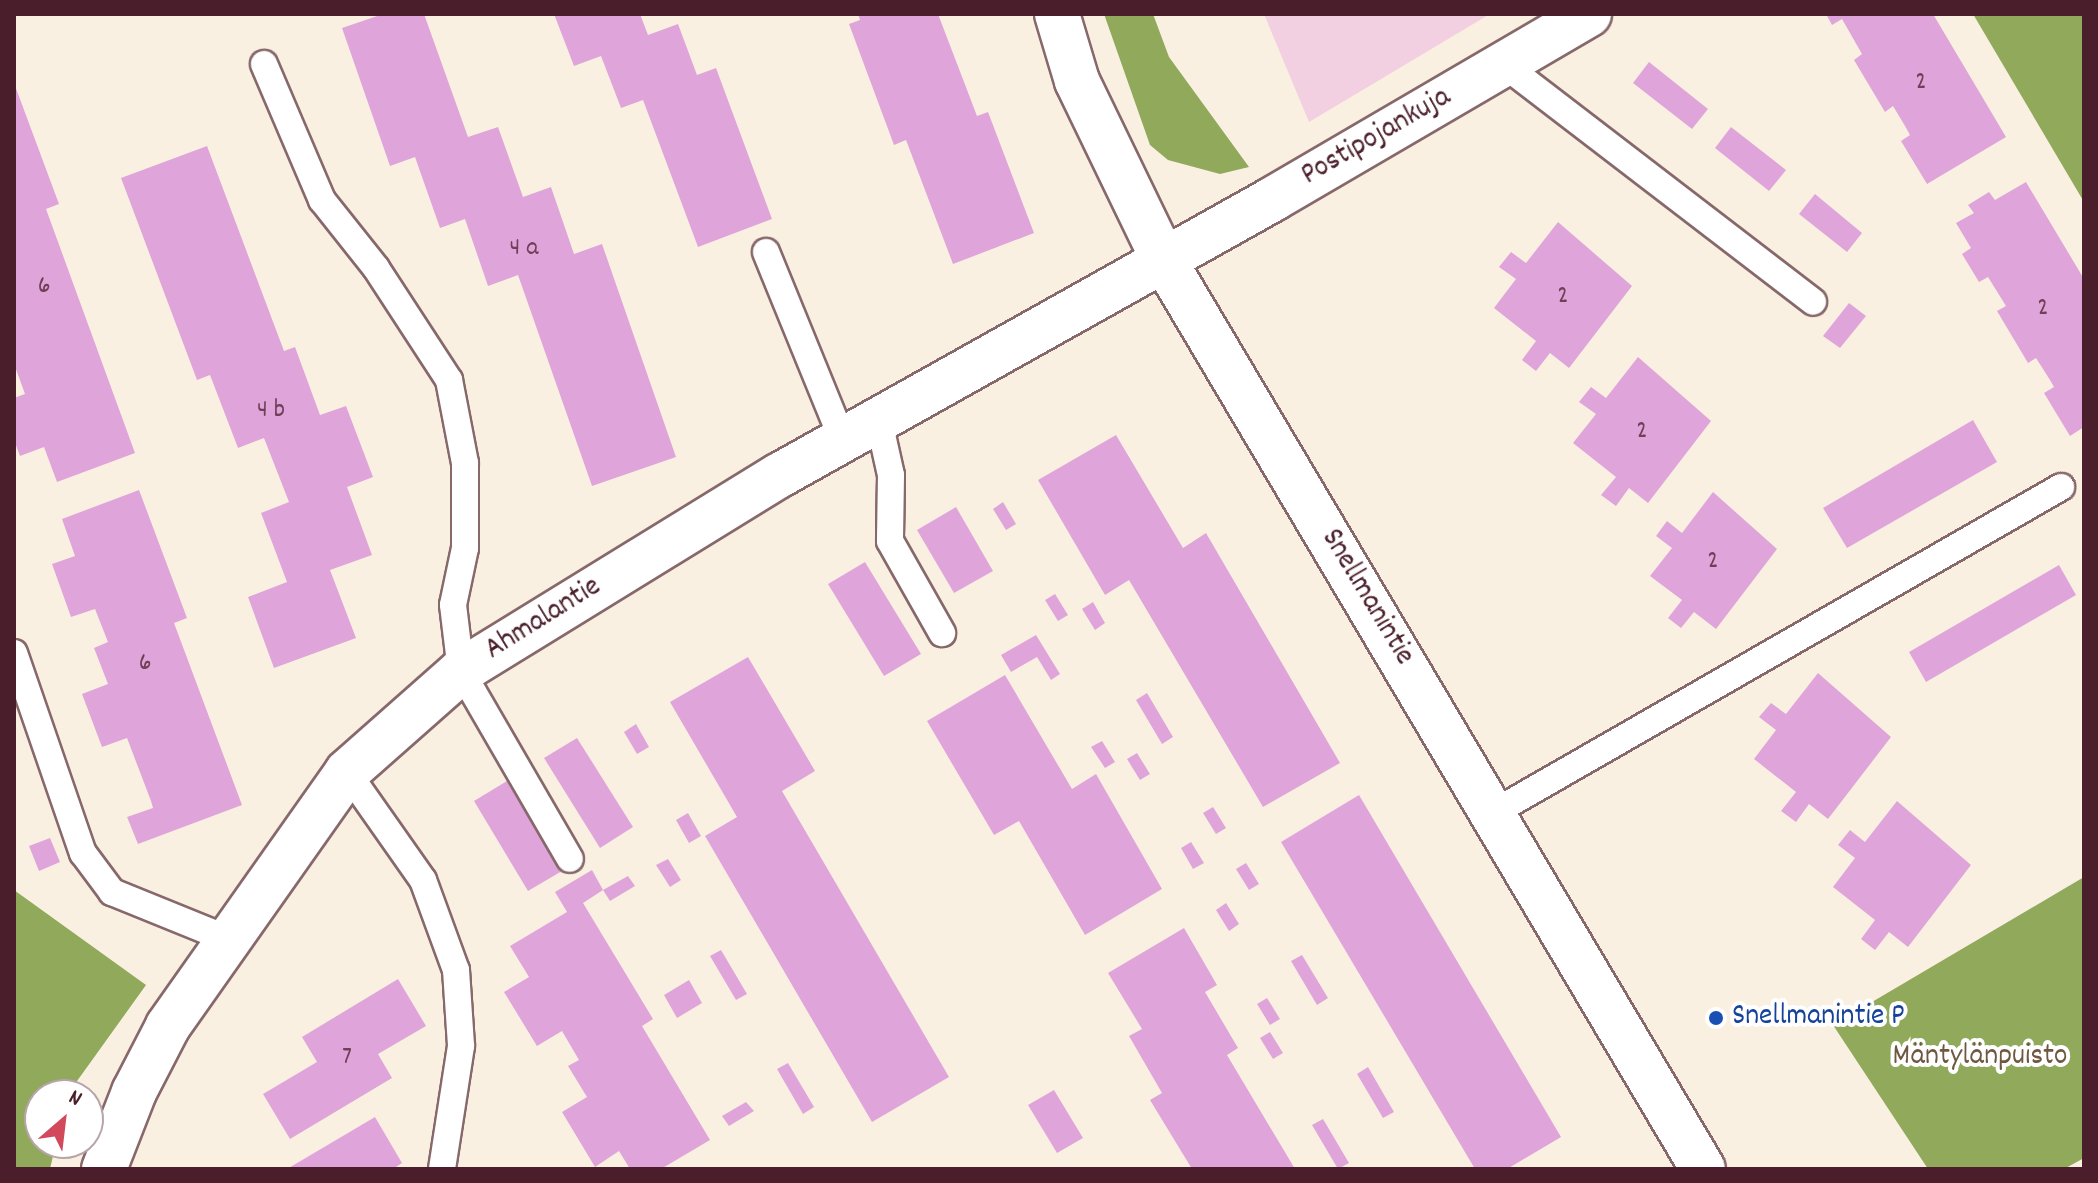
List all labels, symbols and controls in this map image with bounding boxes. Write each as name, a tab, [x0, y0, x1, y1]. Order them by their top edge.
house number: 2	[1915, 67, 1927, 99]
street label: Postipojankuja	[1296, 81, 1458, 195]
house number: 4 a	[510, 233, 538, 265]
house number: 6	[38, 271, 50, 303]
house number: 2	[1557, 281, 1569, 313]
house number: 2	[2037, 293, 2049, 325]
house number: 4 b	[257, 395, 285, 427]
house number: 2	[1636, 416, 1648, 448]
street label: Snellmanintie	[1311, 523, 1421, 673]
house number: 2	[1707, 546, 1719, 578]
street label: Ahmalantie	[479, 570, 609, 670]
house number: 6	[139, 648, 151, 680]
place label: Snellmanintie P	[1732, 1000, 1905, 1036]
marker: Snellmanintie P	[1707, 1009, 1725, 1027]
park label: Mäntylänpuisto	[1893, 1040, 2067, 1076]
house number: 7	[342, 1042, 352, 1074]
north arrow	[24, 1079, 104, 1159]
text: N	[62, 1083, 87, 1115]

